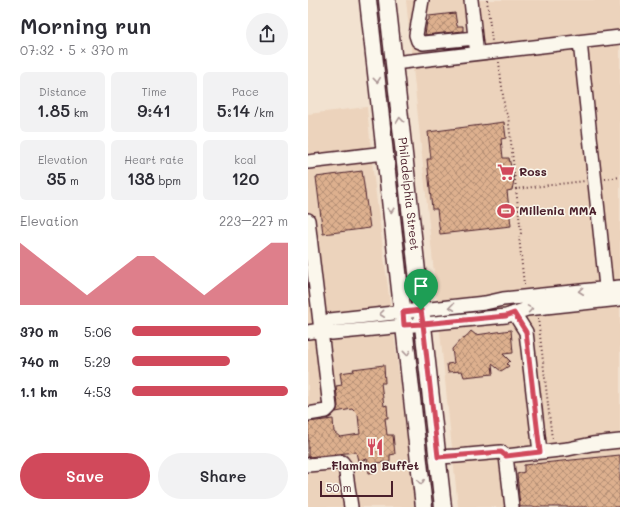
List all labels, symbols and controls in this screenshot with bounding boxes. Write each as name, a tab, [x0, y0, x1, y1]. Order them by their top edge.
text: Morning run	[20, 11, 151, 40]
button: share	[246, 13, 288, 55]
text: 07:32 · 5 × 370 m	[20, 41, 128, 58]
one-way arrow	[372, 77, 381, 84]
text: Distance	[39, 84, 86, 99]
text: Time	[141, 84, 167, 99]
text: Pace	[232, 84, 259, 99]
text: 1.85	[37, 99, 70, 121]
text: 9:41	[137, 99, 171, 121]
text: 5:14	[217, 99, 250, 121]
text: km	[70, 105, 88, 120]
text: /km	[250, 105, 274, 120]
one-way arrow	[396, 117, 405, 123]
street label: Philadelphia Street	[395, 136, 424, 251]
text: Elevation	[38, 152, 87, 167]
text: Heart rate	[124, 152, 184, 167]
text: kcal	[234, 152, 256, 167]
supermarket icon: Ross	[496, 162, 516, 182]
place label: Ross	[519, 163, 547, 179]
text: 35	[46, 167, 67, 189]
text: 138	[127, 167, 155, 189]
text: 120	[231, 167, 259, 189]
text: m	[67, 173, 79, 188]
text: bpm	[155, 173, 181, 188]
sports icon: Millenia MMA	[496, 201, 516, 221]
place label: Millenia MMA	[519, 202, 597, 218]
one-way arrow	[387, 207, 396, 213]
text: Elevation	[20, 212, 78, 229]
text: 223–227 m	[219, 212, 288, 229]
pin	[404, 269, 438, 310]
icon: arrive	[410, 275, 432, 297]
one-way arrow	[578, 287, 584, 296]
one-way arrow	[449, 302, 455, 311]
one-way arrow	[527, 305, 534, 314]
one-way arrow	[379, 309, 385, 318]
text: 370 m	[20, 323, 58, 340]
text: 5:06	[84, 323, 111, 340]
one-way arrow	[403, 350, 412, 356]
text: 740 m	[20, 353, 59, 370]
text: 5:29	[84, 353, 111, 370]
text: 1.1 km	[20, 383, 58, 400]
text: 4:53	[84, 383, 111, 400]
restaurant icon: Flaming Buffet	[365, 437, 385, 457]
button: Save	[20, 453, 150, 499]
button: Share	[158, 453, 288, 499]
place label: Flaming Buffet	[331, 457, 419, 473]
scale bar	[320, 479, 393, 498]
one-way arrow	[416, 479, 425, 485]
text: 50 m	[326, 480, 352, 495]

